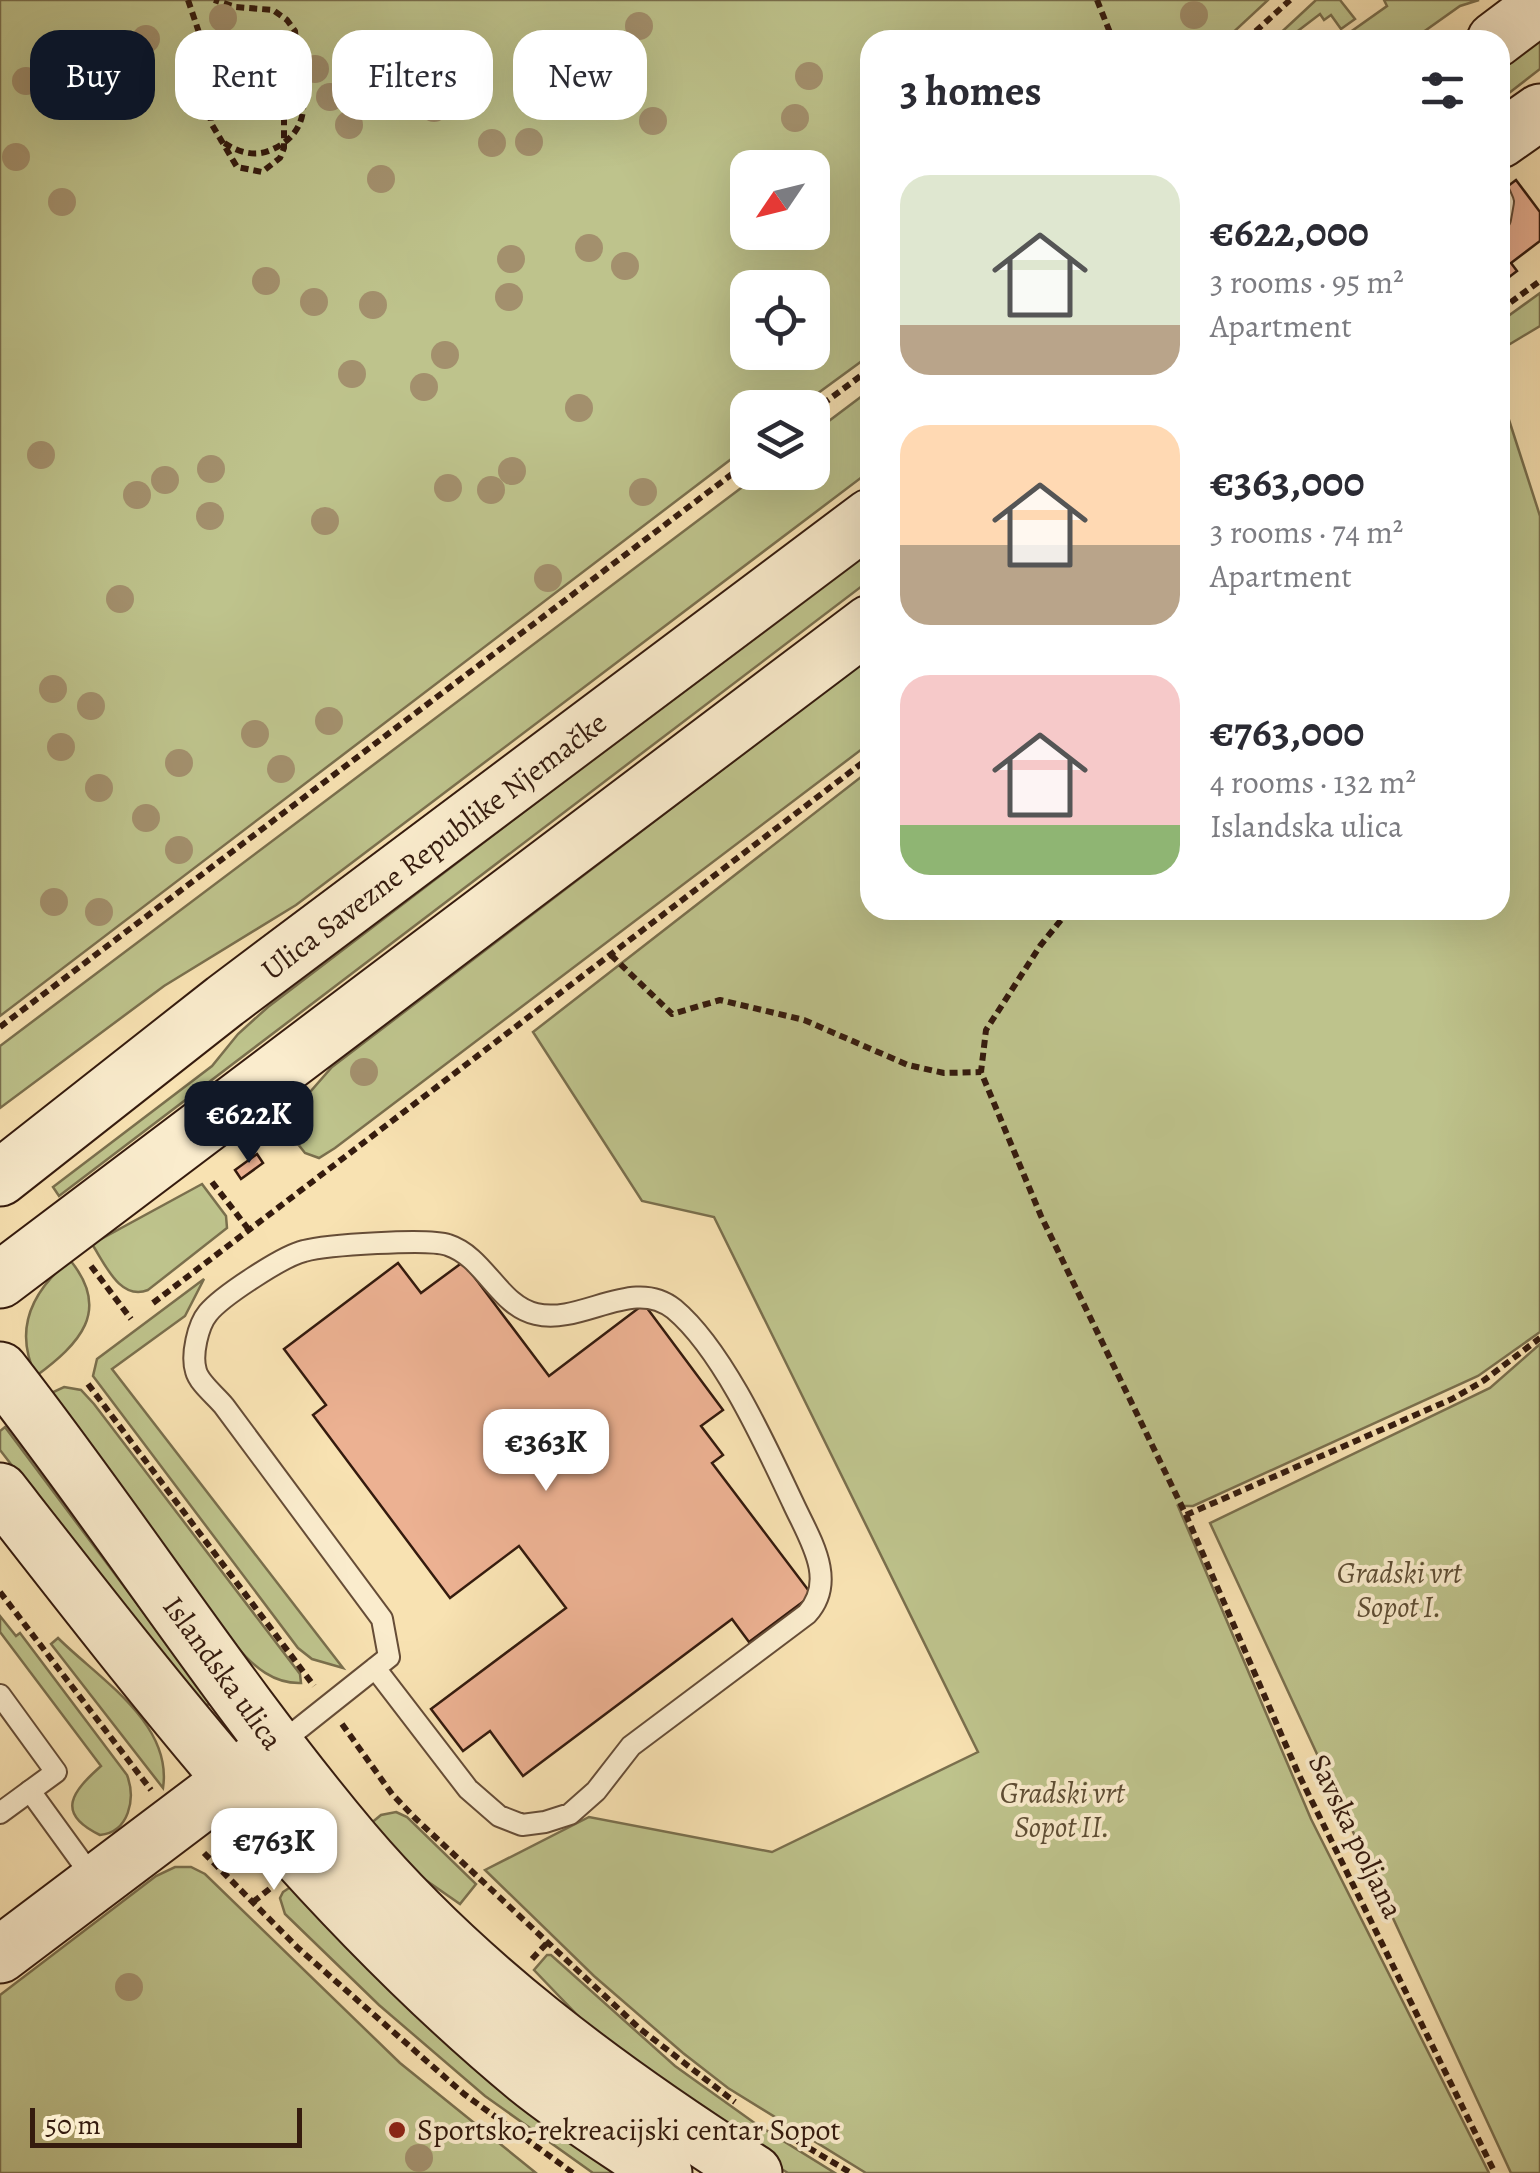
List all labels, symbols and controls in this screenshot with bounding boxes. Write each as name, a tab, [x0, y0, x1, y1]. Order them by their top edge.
chip: Buy	[30, 30, 155, 120]
chip: Rent	[175, 30, 312, 120]
chip: Filters	[332, 30, 493, 120]
chip: New	[513, 30, 647, 120]
text: 3 homes	[900, 62, 1042, 119]
icon: filters	[1415, 63, 1470, 118]
north arrow	[730, 150, 830, 250]
map controls	[730, 150, 830, 490]
text: €622,000	[1210, 203, 1369, 260]
icon: home	[980, 215, 1100, 335]
text: 3 rooms · 95 m²	[1210, 260, 1404, 304]
button: locate	[730, 270, 830, 370]
text: Apartment	[1210, 304, 1352, 348]
button: layers	[730, 390, 830, 490]
text: €363,000	[1210, 453, 1365, 510]
icon: home	[980, 465, 1100, 585]
text: 3 rooms · 74 m²	[1210, 510, 1403, 554]
text: Apartment	[1210, 554, 1352, 598]
street label: Ulica Savezne Republike Njemačke	[253, 703, 615, 989]
text: €763,000	[1210, 703, 1364, 760]
icon: home	[980, 715, 1100, 835]
text: 4 rooms · 132 m²	[1210, 760, 1416, 804]
text: Islandska ulica	[1210, 804, 1403, 848]
pin: €622K	[179, 1081, 319, 1166]
text: €622K	[206, 1091, 292, 1135]
pin: €363K	[476, 1409, 616, 1494]
text: €363K	[505, 1419, 587, 1463]
park label: Gradski vrt Sopot I.	[1337, 1553, 1463, 1627]
street label: Islandska ulica	[154, 1588, 292, 1758]
street label: Savska poljana	[1299, 1747, 1413, 1925]
park label: Gradski vrt Sopot II.	[1000, 1773, 1126, 1847]
pin: €763K	[204, 1808, 344, 1893]
text: €763K	[233, 1818, 315, 1862]
scale bar	[30, 2103, 302, 2148]
text: 50 m	[45, 2106, 101, 2144]
place label: Sportsko-rekreacijski centar Sopot	[417, 2110, 840, 2150]
marker: Sportsko-rekreacijski centar Sopot	[386, 2119, 408, 2141]

